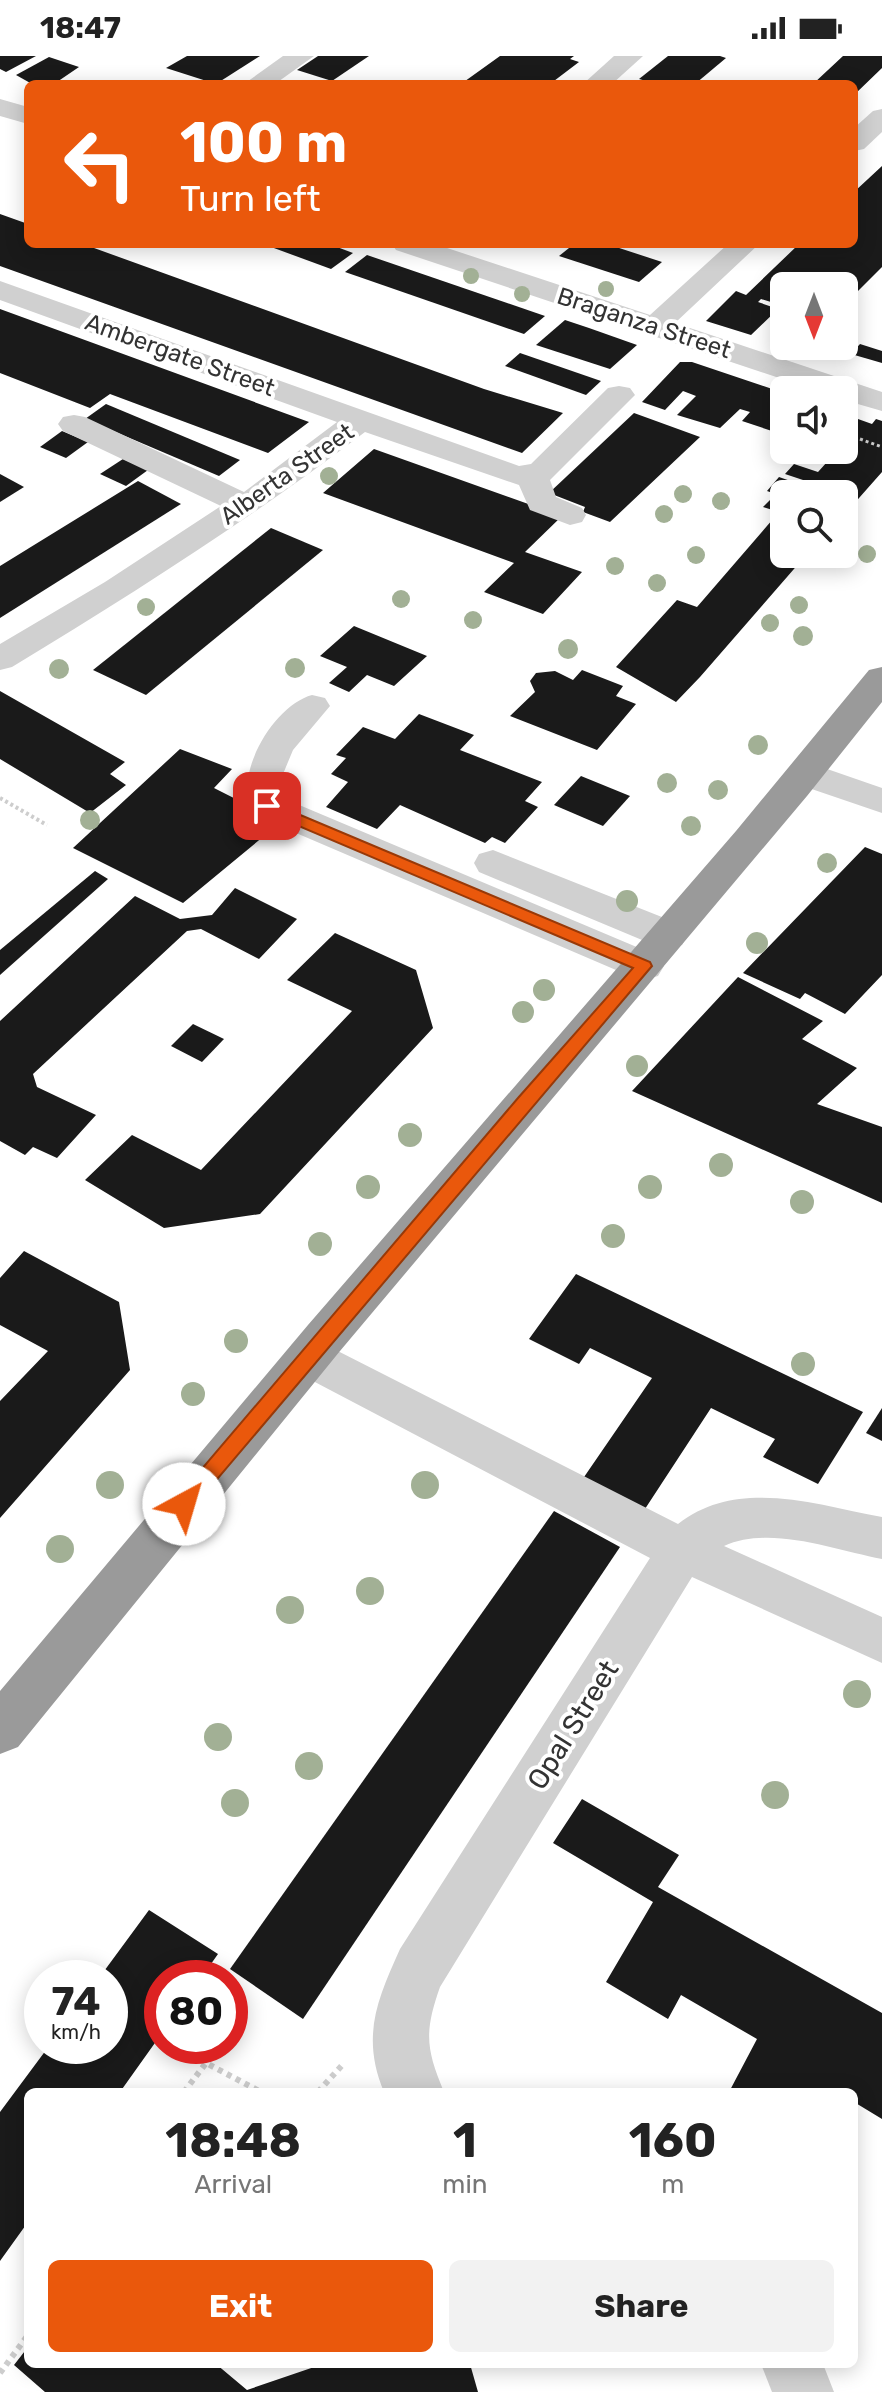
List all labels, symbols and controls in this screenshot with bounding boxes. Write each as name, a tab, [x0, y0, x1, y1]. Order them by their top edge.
text: 18:47	[40, 10, 121, 46]
text: 100 m	[180, 110, 347, 176]
icon: left	[48, 112, 152, 216]
text: Turn left	[180, 177, 321, 220]
north arrow	[770, 272, 858, 360]
map controls	[770, 272, 858, 568]
street label: Braganza Street	[554, 282, 734, 364]
street label: Ambergate Street	[81, 308, 279, 402]
button: sound	[770, 376, 858, 464]
street label: Alberta Street	[215, 418, 359, 530]
button: search	[770, 480, 858, 568]
pin	[233, 772, 301, 840]
icon: arrive	[245, 784, 289, 828]
position arrow	[142, 1462, 226, 1546]
street label: Opal Street	[520, 1654, 626, 1796]
speed limit sign: 80	[144, 1960, 248, 2064]
text: 74	[52, 1978, 100, 2025]
text: km/h	[51, 2020, 101, 2044]
text: 18:48	[165, 2112, 301, 2169]
text: 1	[453, 2112, 477, 2169]
text: 160	[629, 2112, 717, 2169]
text: Arrival	[194, 2169, 272, 2200]
text: min	[442, 2169, 488, 2200]
text: m	[661, 2169, 684, 2200]
button: Exit	[48, 2260, 433, 2352]
button: Share	[449, 2260, 834, 2352]

